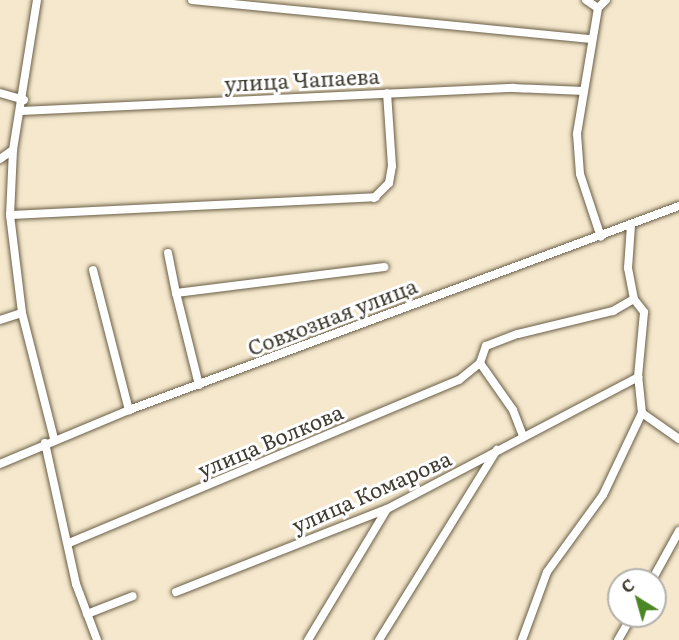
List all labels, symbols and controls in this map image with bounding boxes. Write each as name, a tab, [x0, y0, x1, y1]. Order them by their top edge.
street label: улица Чапаева	[224, 62, 380, 96]
street label: Совхозная улица	[244, 272, 420, 360]
street label: улица Волкова	[194, 398, 346, 482]
street label: улица Комарова	[287, 445, 455, 537]
north arrow	[607, 568, 667, 628]
text: С	[616, 572, 639, 598]

